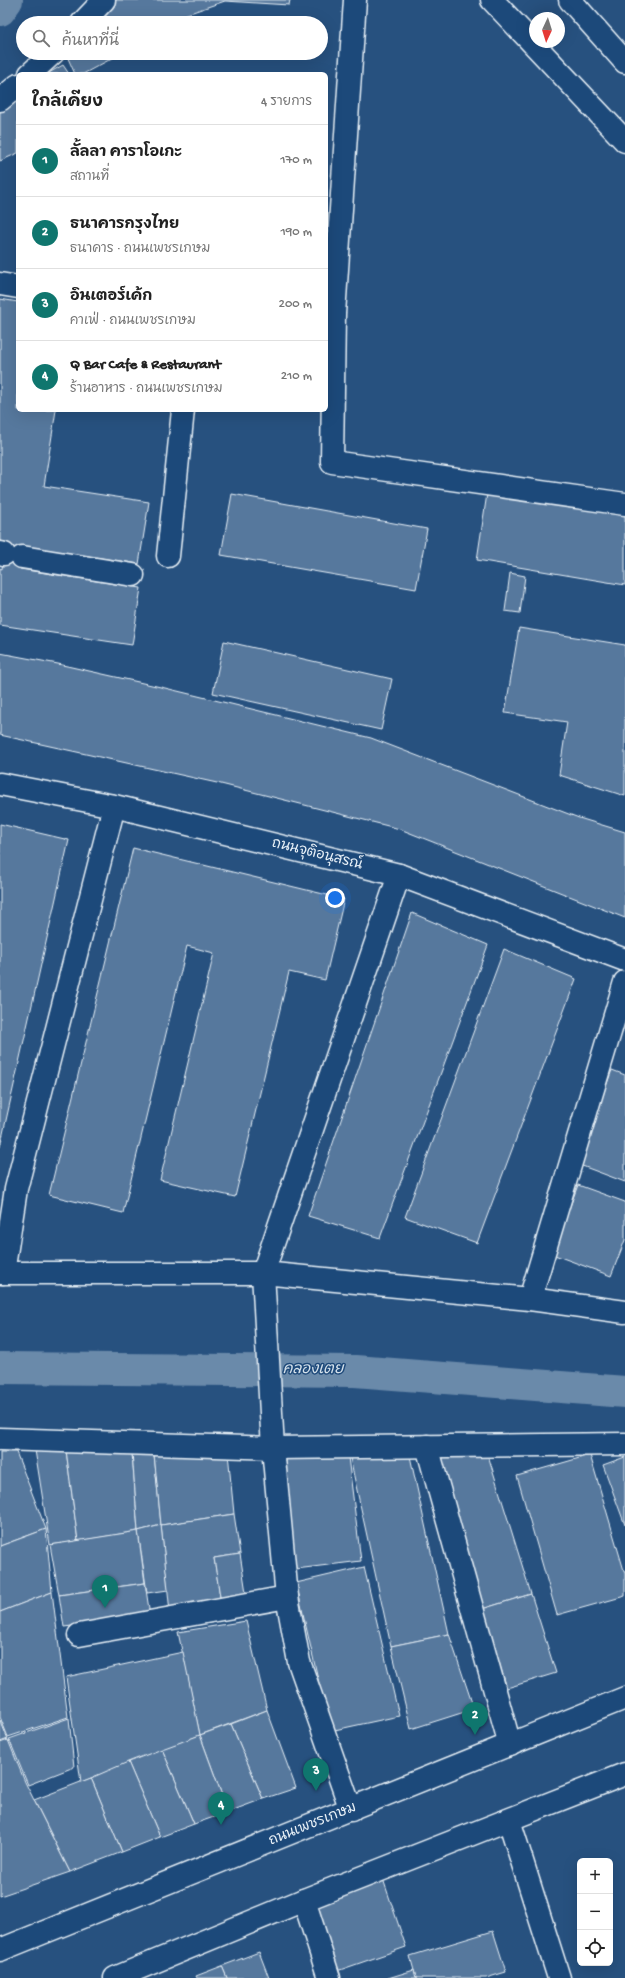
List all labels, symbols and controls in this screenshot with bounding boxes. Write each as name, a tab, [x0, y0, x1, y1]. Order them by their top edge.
north arrow	[529, 12, 565, 48]
search box	[16, 16, 328, 60]
icon: search	[30, 27, 52, 49]
text: ค้นหาที่นี่	[62, 33, 119, 51]
text: ใกล้เคียง	[32, 93, 103, 113]
text: 4 รายการ	[261, 95, 312, 110]
text: ลั้ลลา คาราโอเกะ	[70, 144, 182, 162]
text: 1	[42, 153, 48, 168]
text: 170 m	[280, 153, 312, 168]
text: สถานที่	[70, 170, 109, 185]
text: ธนาคารกรุงไทย	[70, 216, 179, 234]
text: 2	[42, 225, 48, 240]
text: 190 m	[281, 225, 312, 240]
text: ธนาคาร · ถนนเพชรเกษม	[70, 242, 210, 257]
text: อินเตอร์เค้ก	[70, 288, 152, 306]
text: 3	[42, 297, 48, 312]
text: 200 m	[279, 297, 312, 312]
text: คาเฟ่ · ถนนเพชรเกษม	[70, 314, 196, 329]
text: Q Bar Cafe & Restaurant	[70, 356, 221, 374]
text: 4	[42, 369, 48, 384]
text: 210 m	[281, 369, 312, 384]
text: ร้านอาหาร · ถนนเพชรเกษม	[70, 382, 223, 397]
street label: ถนนจุติอนุสรณ์	[270, 833, 366, 875]
your location	[325, 888, 345, 908]
water label: คลองเตย	[283, 1361, 345, 1379]
pin: 1	[92, 1575, 118, 1608]
pin: 2	[462, 1702, 488, 1735]
pin: 3	[303, 1758, 329, 1791]
pin: 4	[208, 1792, 234, 1825]
street label: ถนนเพชรเกษม	[267, 1800, 359, 1850]
map controls	[577, 1858, 613, 1966]
button: +	[577, 1858, 613, 1894]
button: −	[577, 1894, 613, 1930]
button: locate	[577, 1930, 613, 1966]

